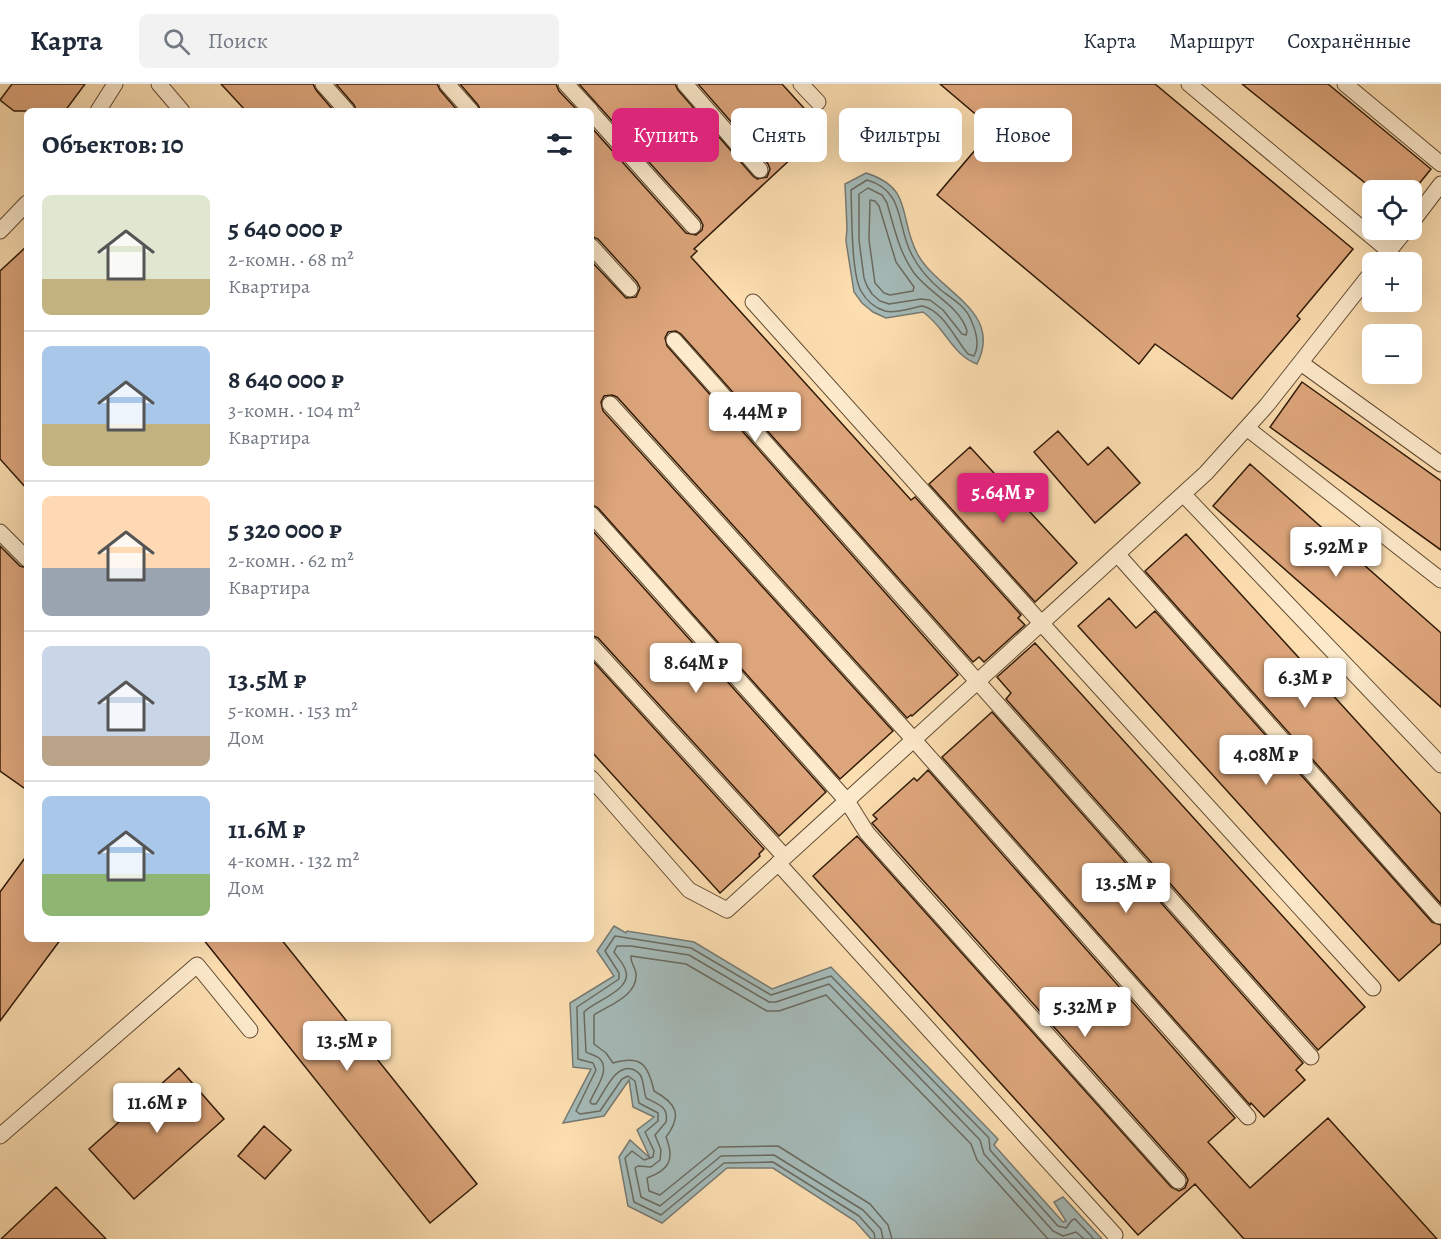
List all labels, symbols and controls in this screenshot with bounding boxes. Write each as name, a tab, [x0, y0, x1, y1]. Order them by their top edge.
search box	[139, 14, 559, 68]
text: Карта	[30, 22, 103, 60]
icon: search	[160, 25, 193, 58]
text: Поиск	[208, 26, 268, 56]
text: Карта	[1083, 27, 1136, 55]
text: Маршрут	[1169, 27, 1254, 55]
text: Сохранённые	[1287, 27, 1411, 55]
chip: Купить	[612, 108, 719, 162]
chip: Снять	[731, 108, 827, 162]
chip: Фильтры	[839, 108, 962, 162]
chip: Новое	[974, 108, 1072, 162]
text: Объектов: 10	[42, 127, 184, 162]
icon: filters	[543, 128, 576, 161]
map controls	[1362, 180, 1422, 384]
button: locate	[1362, 180, 1422, 240]
text: 5 640 000 ₽	[228, 211, 343, 246]
icon: home	[90, 219, 162, 291]
text: 2-комн. · 68 m²	[228, 246, 354, 273]
button: +	[1362, 252, 1422, 312]
text: Квартира	[228, 273, 310, 300]
button: −	[1362, 324, 1422, 384]
text: 8 640 000 ₽	[228, 362, 344, 397]
icon: home	[90, 370, 162, 442]
pin: 4.44M ₽	[700, 392, 810, 443]
text: 3-комн. · 104 m²	[228, 397, 360, 424]
text: 4.44M ₽	[723, 398, 787, 425]
text: Квартира	[228, 424, 310, 451]
pin: 5.64M ₽	[948, 473, 1058, 524]
text: 5.64M ₽	[971, 479, 1035, 506]
text: 5 320 000 ₽	[228, 512, 342, 547]
icon: home	[90, 520, 162, 592]
pin: 5.92M ₽	[1281, 527, 1391, 578]
text: 5.92M ₽	[1304, 533, 1368, 560]
text: 2-комн. · 62 m²	[228, 547, 354, 574]
text: Квартира	[228, 574, 310, 601]
pin: 8.64M ₽	[641, 643, 751, 694]
text: 8.64M ₽	[664, 649, 728, 676]
pin: 6.3M ₽	[1256, 658, 1354, 709]
text: 13.5M ₽	[228, 662, 306, 697]
text: 6.3M ₽	[1278, 664, 1332, 691]
icon: home	[90, 670, 162, 742]
text: 5-комн. · 153 m²	[228, 697, 358, 724]
text: Дом	[228, 724, 264, 751]
pin: 4.08M ₽	[1211, 735, 1321, 786]
text: 4.08M ₽	[1233, 741, 1299, 768]
text: 11.6M ₽	[228, 812, 306, 847]
icon: home	[90, 820, 162, 892]
text: 4-комн. · 132 m²	[228, 847, 359, 874]
pin: 13.5M ₽	[1071, 863, 1181, 914]
text: 13.5M ₽	[1096, 869, 1156, 896]
text: Дом	[228, 874, 264, 901]
pin: 5.32M ₽	[1030, 987, 1140, 1038]
text: 5.32M ₽	[1054, 993, 1116, 1020]
pin: 13.5M ₽	[292, 1021, 402, 1072]
text: 13.5M ₽	[317, 1027, 377, 1054]
pin: 11.6M ₽	[102, 1083, 212, 1134]
text: 11.6M ₽	[127, 1089, 187, 1116]

